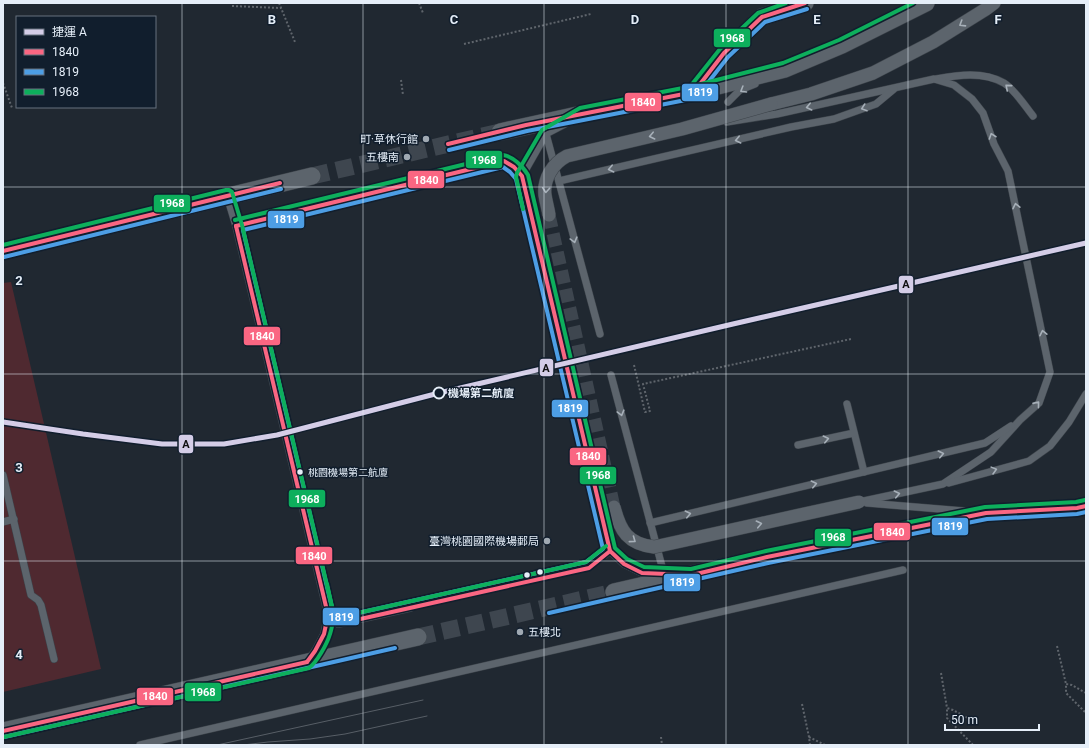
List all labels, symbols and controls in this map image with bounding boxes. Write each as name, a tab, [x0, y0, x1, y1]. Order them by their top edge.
text: B	[268, 12, 276, 27]
text: C	[450, 12, 459, 27]
text: D	[631, 12, 639, 27]
text: E	[813, 12, 821, 27]
text: F	[994, 12, 1002, 27]
legend	[16, 16, 156, 108]
one-way arrow	[959, 20, 966, 27]
text: 捷運 A	[52, 25, 87, 39]
line badge: 1968	[713, 28, 751, 48]
text: 1968	[719, 32, 745, 45]
text: 1840	[52, 45, 79, 59]
text: 1819	[52, 65, 79, 79]
line badge: 1819	[681, 83, 719, 102]
one-way arrow	[1005, 84, 1012, 91]
text: 1968	[52, 85, 79, 99]
one-way arrow	[740, 85, 747, 92]
text: 1819	[687, 86, 713, 99]
line badge: 1840	[624, 92, 662, 112]
text: 1840	[630, 96, 656, 109]
one-way arrow	[806, 102, 812, 110]
one-way arrow	[860, 104, 867, 112]
one-way arrow	[649, 131, 656, 140]
place label: 町·草休行館	[360, 133, 418, 146]
one-way arrow	[988, 133, 996, 140]
marker: 町·草休行館	[421, 134, 431, 144]
one-way arrow	[735, 135, 741, 143]
line badge: 1968	[465, 150, 503, 169]
place label: 五樓南	[366, 151, 399, 164]
marker: 五樓南	[402, 152, 412, 162]
text: 1968	[471, 154, 497, 167]
one-way arrow	[608, 165, 614, 173]
line badge: 1840	[407, 170, 445, 189]
text: 1840	[413, 174, 439, 187]
one-way arrow	[541, 186, 550, 193]
line badge: 1968	[153, 194, 191, 213]
text: 1968	[159, 197, 185, 210]
one-way arrow	[1012, 203, 1020, 209]
line badge: 1819	[267, 210, 305, 229]
text: 1819	[273, 213, 299, 226]
one-way arrow	[570, 237, 578, 243]
text: 2	[15, 273, 23, 288]
line badge: A	[898, 275, 914, 294]
text: A	[902, 278, 910, 291]
line badge: 1840	[243, 326, 281, 346]
text: 1840	[249, 330, 275, 343]
one-way arrow	[1039, 330, 1047, 336]
line badge: A	[539, 358, 554, 377]
text: A	[542, 362, 550, 375]
marker: 機場第二航廈	[432, 386, 446, 400]
place label: 機場第二航廈	[447, 387, 514, 400]
line badge: 1819	[551, 399, 589, 418]
one-way arrow	[1032, 401, 1039, 408]
text: 1819	[557, 402, 583, 415]
one-way arrow	[616, 410, 624, 416]
line badge: A	[178, 434, 194, 454]
one-way arrow	[823, 436, 830, 444]
text: A	[182, 438, 190, 451]
line badge: 1840	[569, 447, 607, 466]
text: 1840	[575, 450, 601, 463]
one-way arrow	[938, 450, 944, 458]
text: 3	[15, 460, 23, 475]
line badge: 1968	[579, 466, 617, 485]
marker: 桃園機場第二航廈	[295, 467, 305, 477]
place label: 桃園機場第二航廈	[308, 467, 388, 478]
one-way arrow	[991, 467, 997, 475]
text: 1968	[585, 469, 611, 482]
one-way arrow	[811, 480, 818, 488]
line badge: 1968	[288, 489, 326, 508]
one-way arrow	[894, 491, 900, 499]
text: 1968	[294, 493, 320, 506]
one-way arrow	[685, 510, 691, 518]
line badge: 1819	[931, 517, 969, 536]
one-way arrow	[756, 520, 762, 528]
text: 1819	[937, 520, 963, 533]
line badge: 1840	[873, 522, 911, 541]
text: 1840	[879, 526, 905, 539]
line badge: 1968	[814, 528, 852, 547]
text: 1968	[820, 531, 846, 544]
place label: 臺灣桃園國際機場郵局	[429, 535, 539, 548]
one-way arrow	[629, 535, 636, 542]
marker: 臺灣桃園國際機場郵局	[542, 536, 552, 546]
line badge: 1840	[295, 546, 333, 565]
text: 1840	[301, 550, 327, 563]
unlabelled marker	[535, 567, 545, 577]
unlabelled marker	[522, 570, 532, 580]
line badge: 1819	[663, 573, 701, 592]
text: 1819	[669, 576, 695, 589]
line badge: 1819	[322, 607, 360, 626]
text: 1819	[328, 611, 354, 624]
place label: 五樓北	[528, 626, 561, 639]
marker: 五樓北	[515, 627, 525, 637]
text: 4	[15, 647, 23, 662]
line badge: 1968	[184, 682, 222, 702]
text: 1968	[190, 686, 216, 699]
line badge: 1840	[136, 687, 174, 706]
text: 1840	[142, 690, 168, 703]
scale bar	[945, 706, 1039, 732]
text: 50 m	[951, 713, 978, 727]

